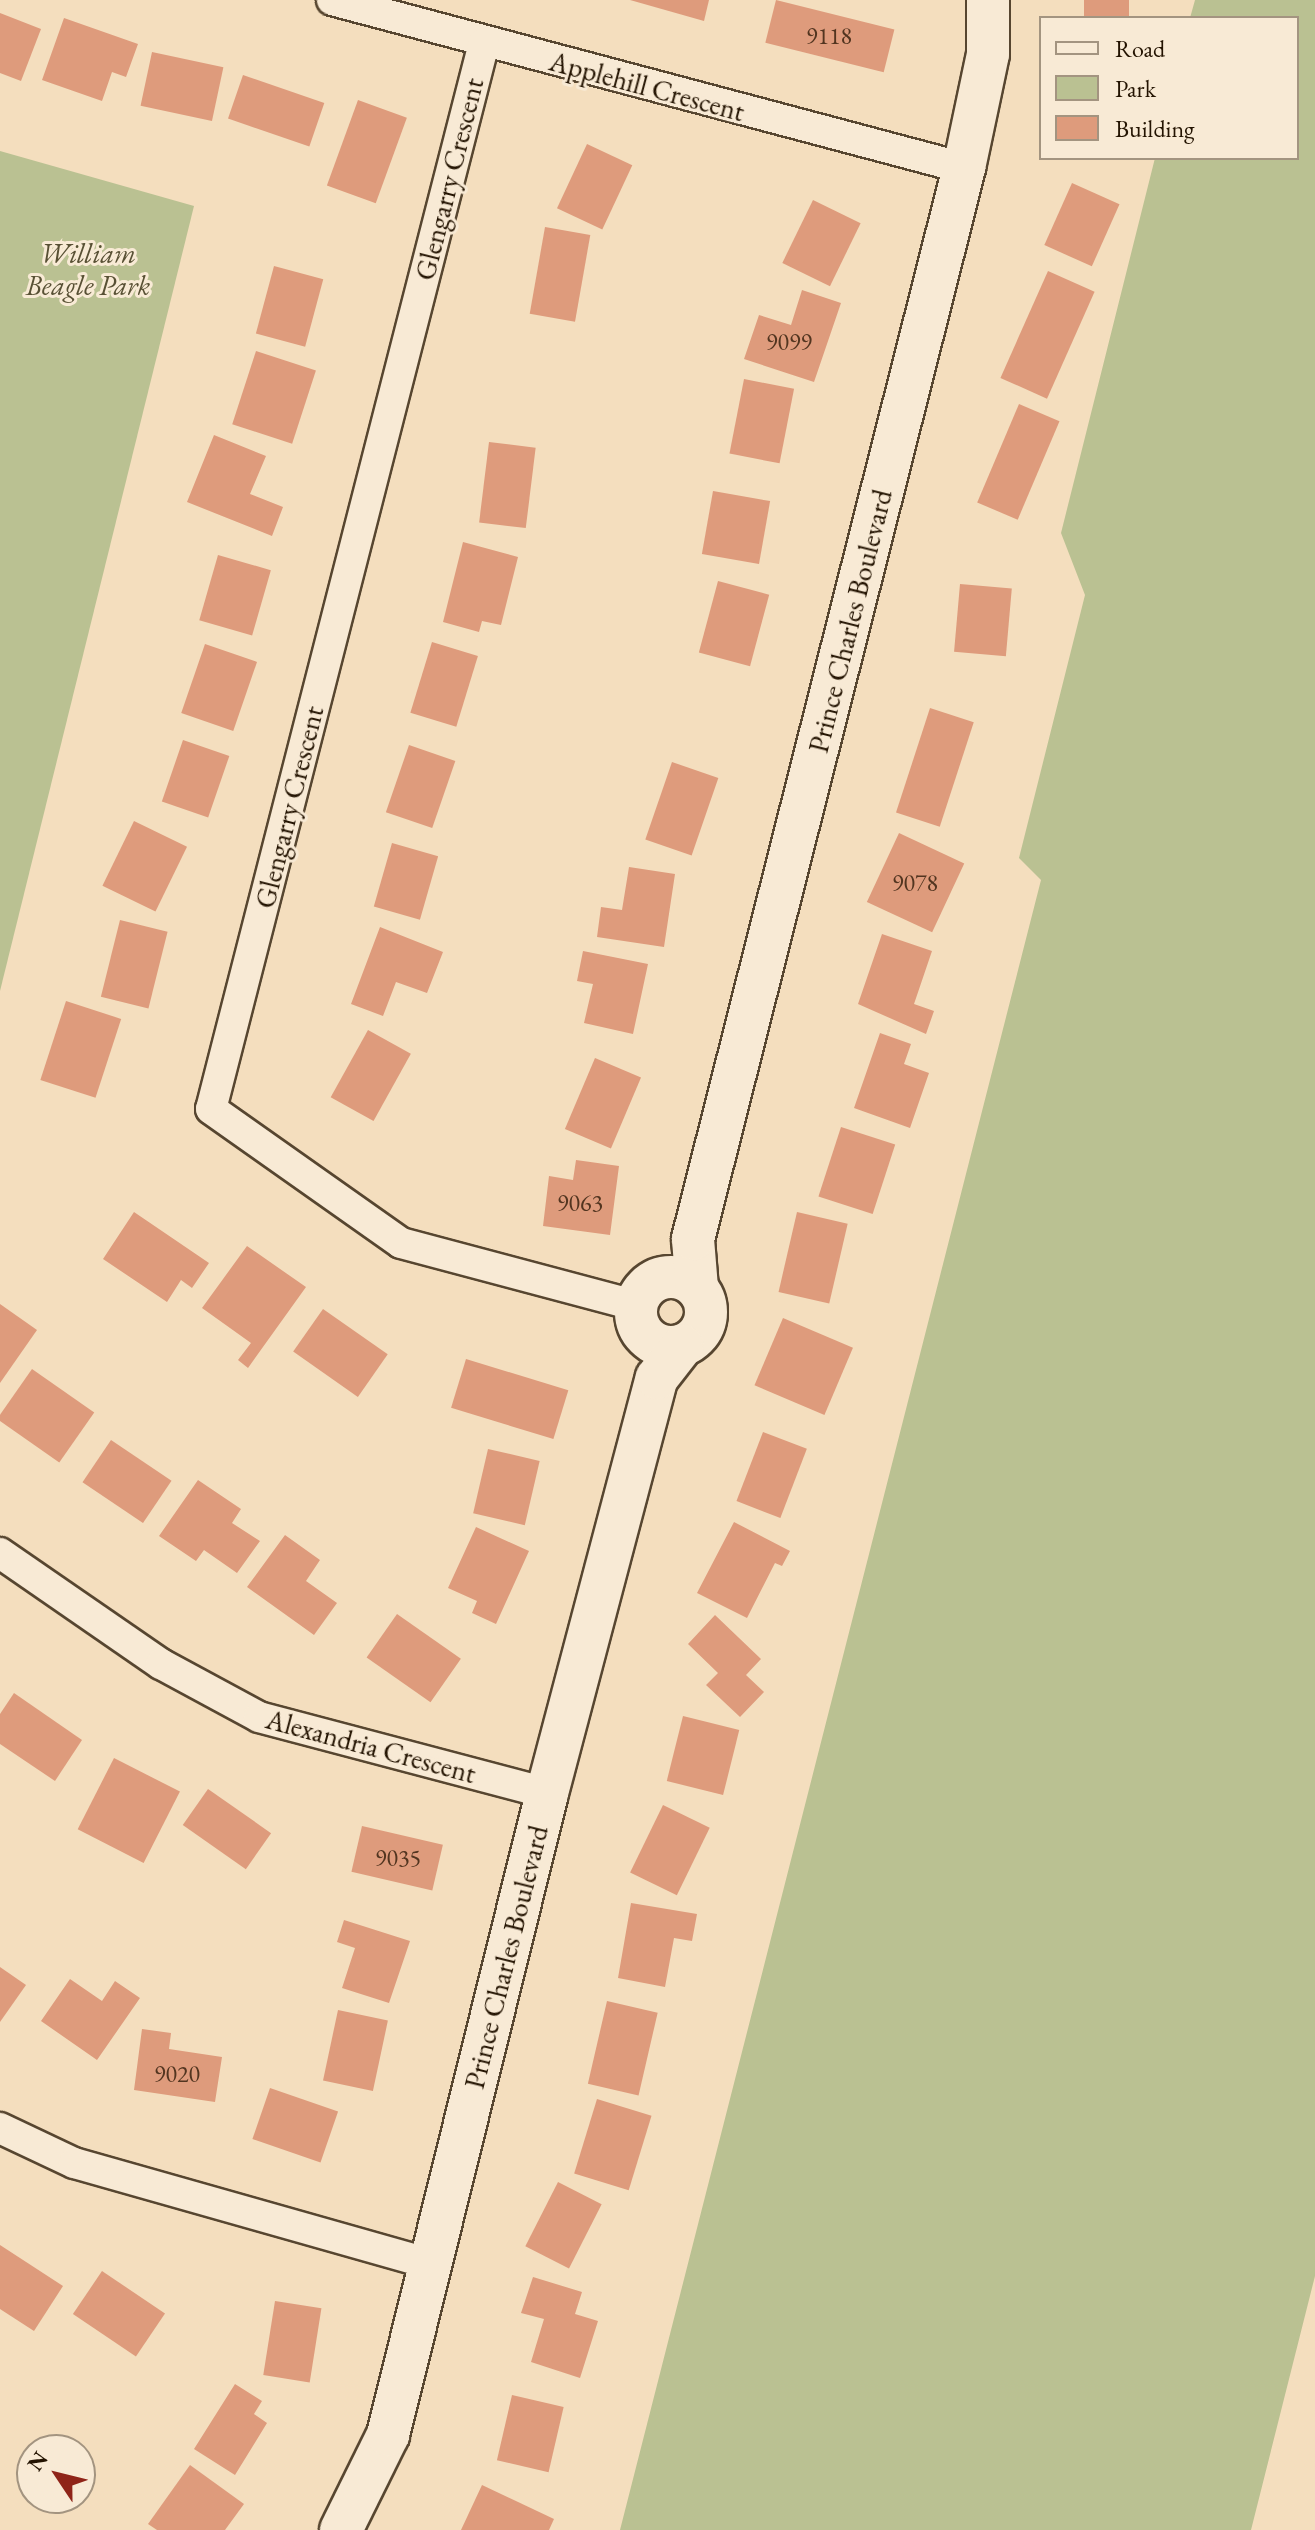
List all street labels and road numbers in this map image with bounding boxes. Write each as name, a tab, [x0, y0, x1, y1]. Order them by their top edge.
street label: Applehill Crescent	[546, 44, 748, 128]
street label: Glengarry Crescent	[408, 74, 490, 284]
street label: Prince Charles Boulevard	[801, 486, 899, 756]
street label: Glengarry Crescent	[248, 702, 330, 912]
street label: Alexandria Crescent	[262, 1702, 480, 1790]
street label: Prince Charles Boulevard	[457, 1822, 555, 2092]

